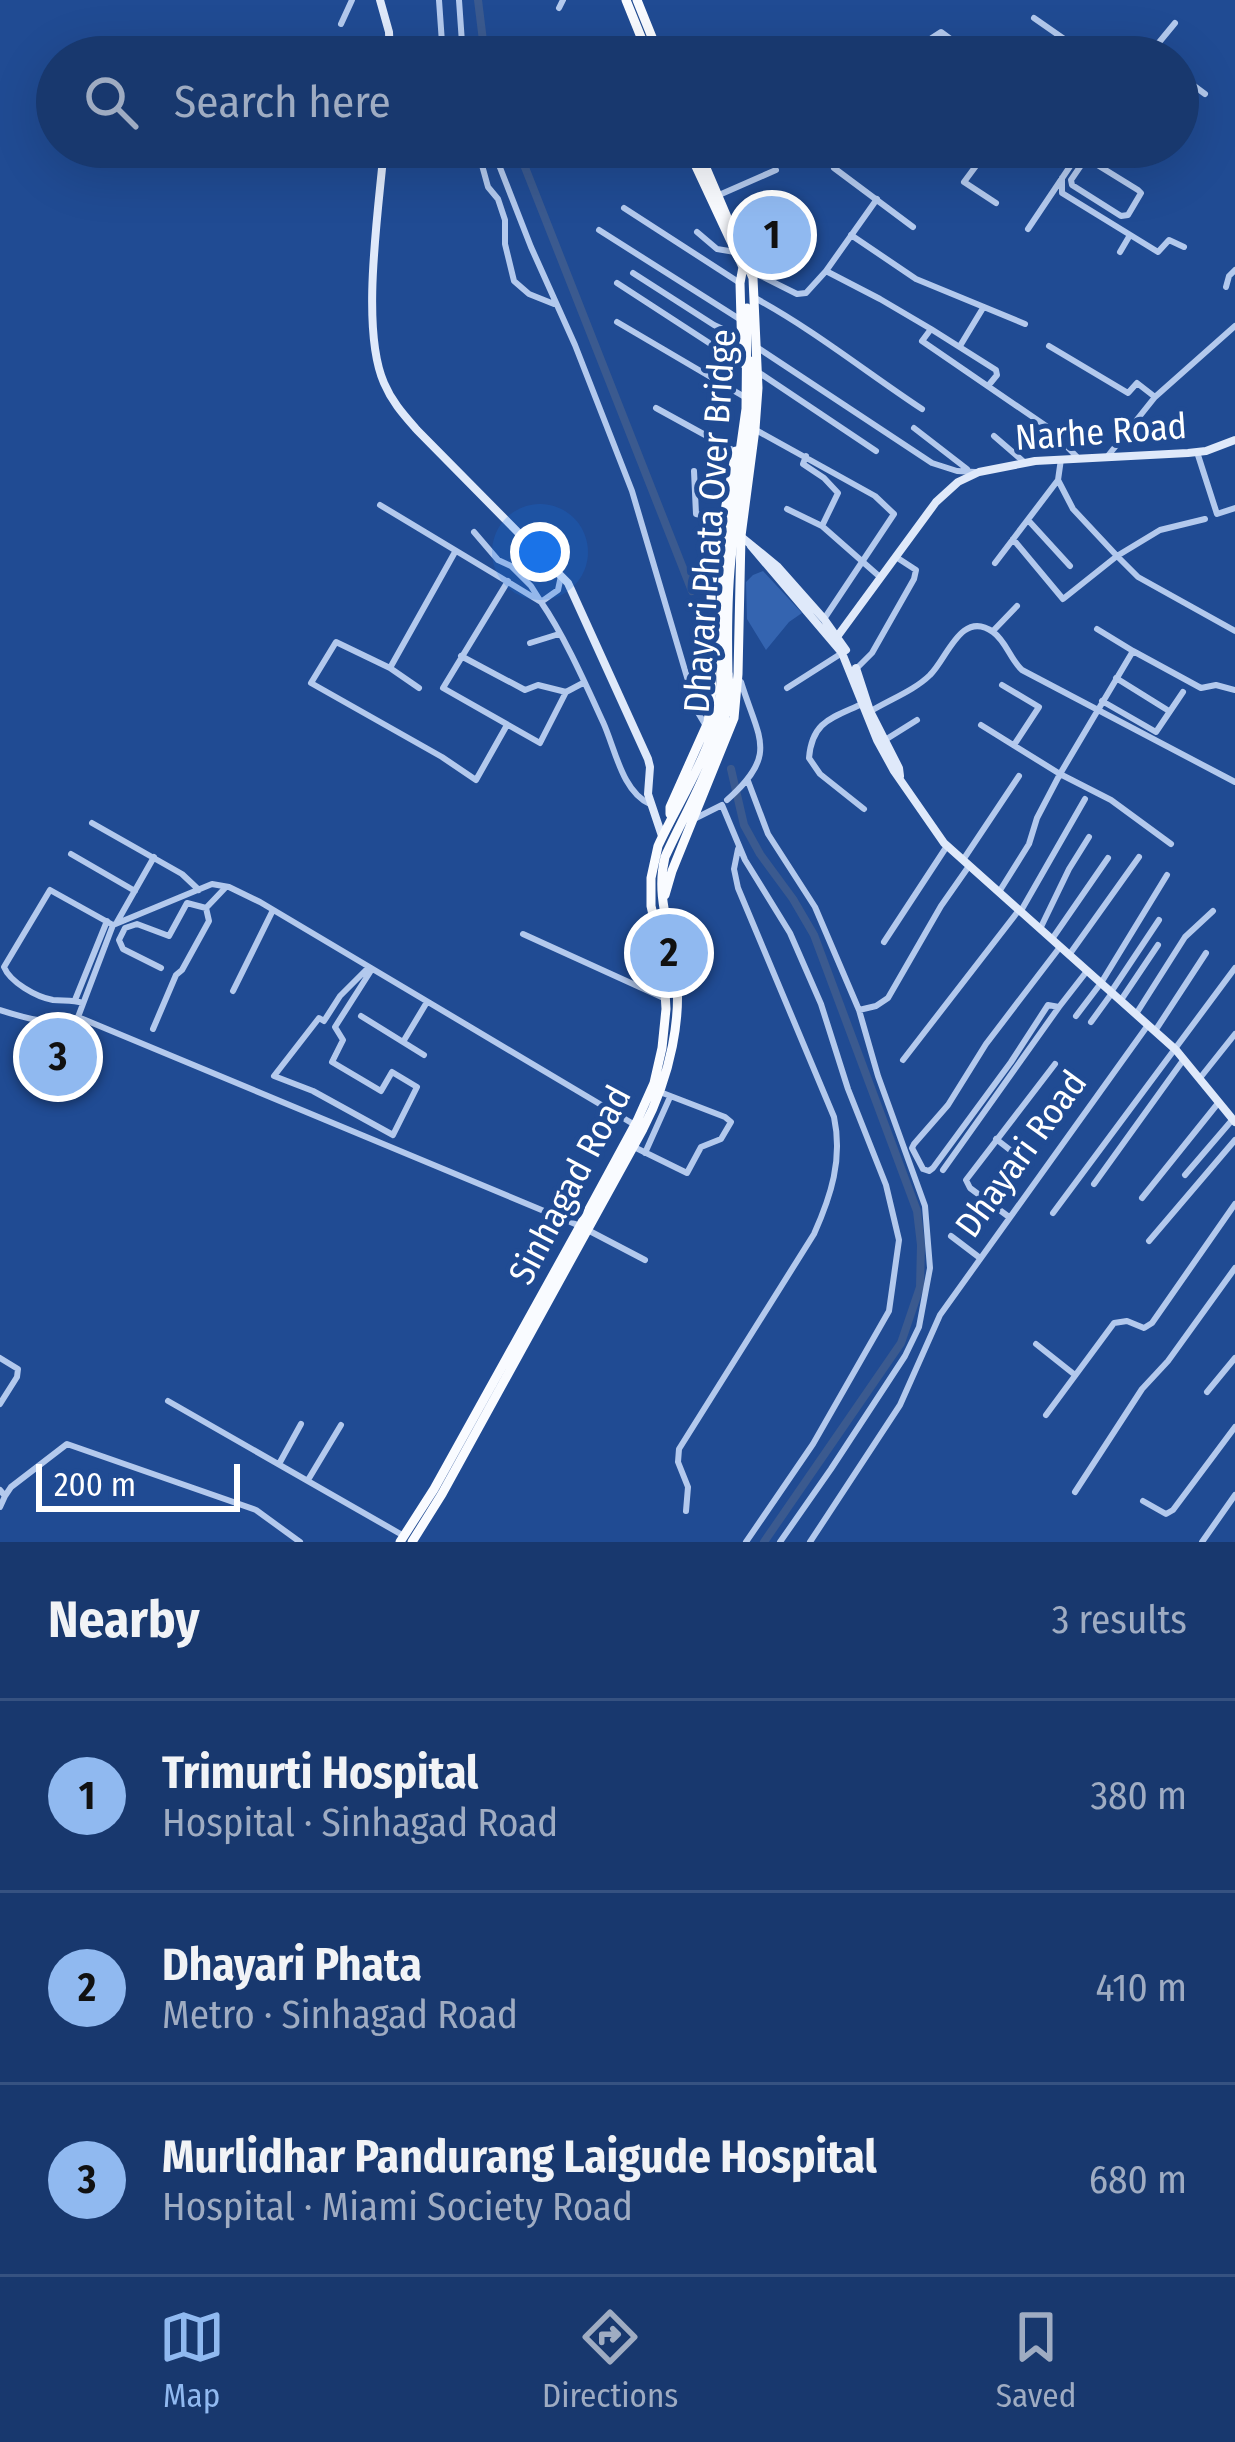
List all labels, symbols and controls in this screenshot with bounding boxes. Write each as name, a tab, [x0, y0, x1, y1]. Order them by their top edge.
search box	[36, 36, 1199, 168]
icon: search	[78, 69, 144, 135]
text: Search here	[174, 75, 391, 129]
pin: 1	[733, 190, 811, 280]
street label: Dhayari Phata Over Bridge	[675, 328, 745, 714]
street label: Narhe Road	[1014, 404, 1188, 460]
your location	[510, 522, 570, 582]
pin: 2	[630, 908, 708, 998]
pin: 3	[19, 1012, 97, 1102]
street label: Dhayari Road	[946, 1062, 1096, 1246]
street label: Sinhagad Road	[499, 1078, 641, 1292]
scale bar	[36, 1458, 240, 1511]
text: 200 m	[54, 1465, 136, 1505]
text: Nearby	[48, 1589, 200, 1651]
text: 3 results	[1052, 1597, 1187, 1643]
text: Trimurti Hospital	[162, 1746, 478, 1800]
text: 1	[79, 1773, 95, 1819]
text: 380 m	[1090, 1773, 1187, 1819]
text: Hospital · Sinhagad Road	[162, 1800, 558, 1846]
text: Dhayari Phata	[162, 1938, 422, 1992]
text: 2	[78, 1965, 96, 2011]
text: 410 m	[1096, 1965, 1187, 2011]
text: Metro · Sinhagad Road	[162, 1992, 518, 2038]
text: Murlidhar Pandurang Laigude Hospital	[162, 2130, 877, 2184]
text: 3	[78, 2157, 96, 2203]
text: 680 m	[1089, 2157, 1187, 2203]
text: Hospital · Miami Society Road	[162, 2184, 633, 2230]
tab: Map	[159, 2304, 225, 2416]
tab: Directions	[542, 2304, 678, 2416]
tab: Saved	[996, 2304, 1076, 2416]

